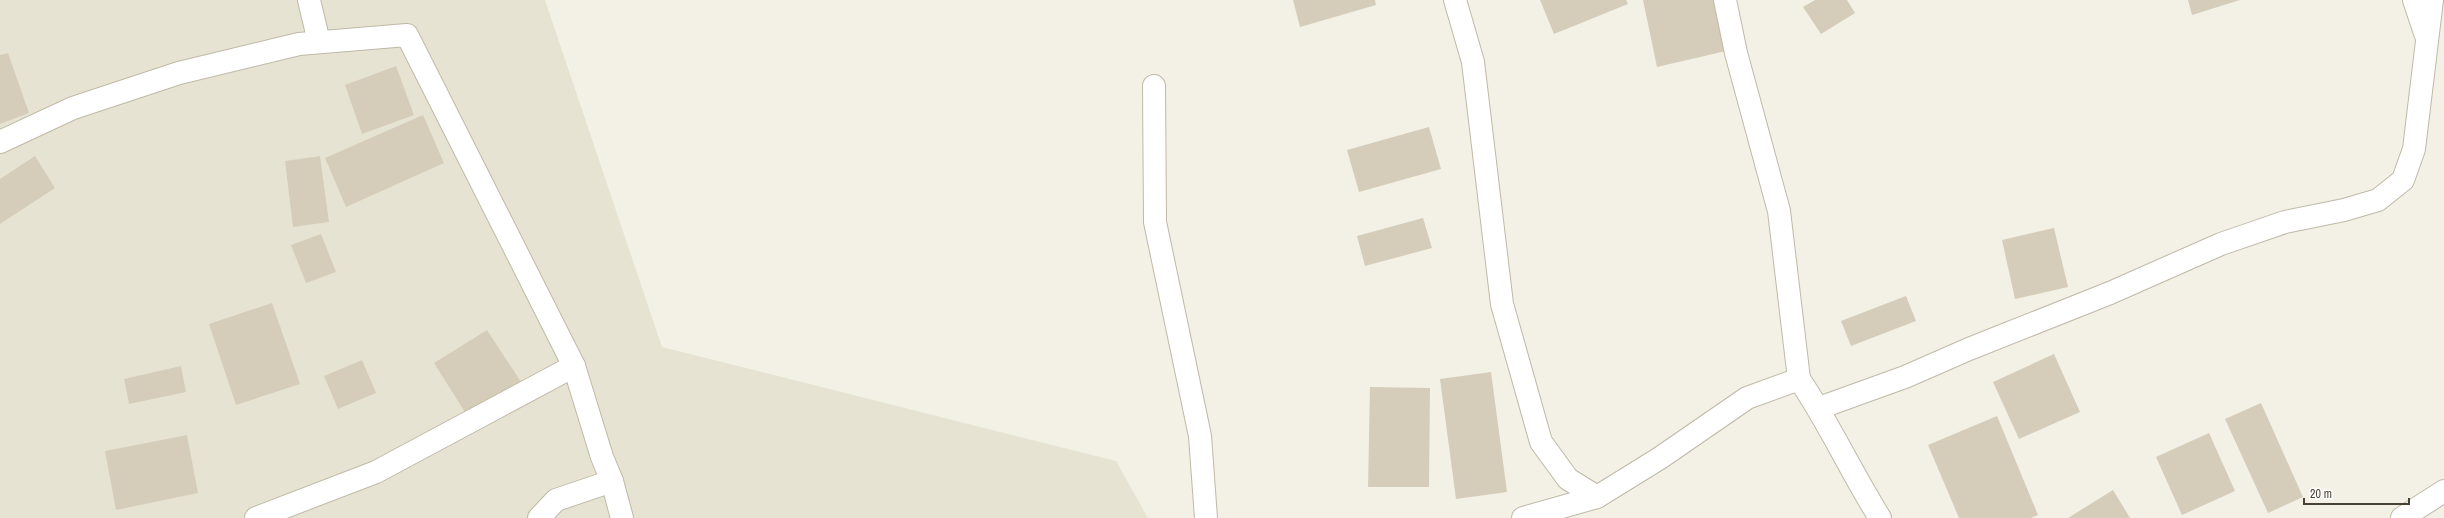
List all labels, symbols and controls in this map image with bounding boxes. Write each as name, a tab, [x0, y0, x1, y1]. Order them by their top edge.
scale bar	[2304, 480, 2409, 506]
text: 20 m	[2310, 486, 2332, 502]

